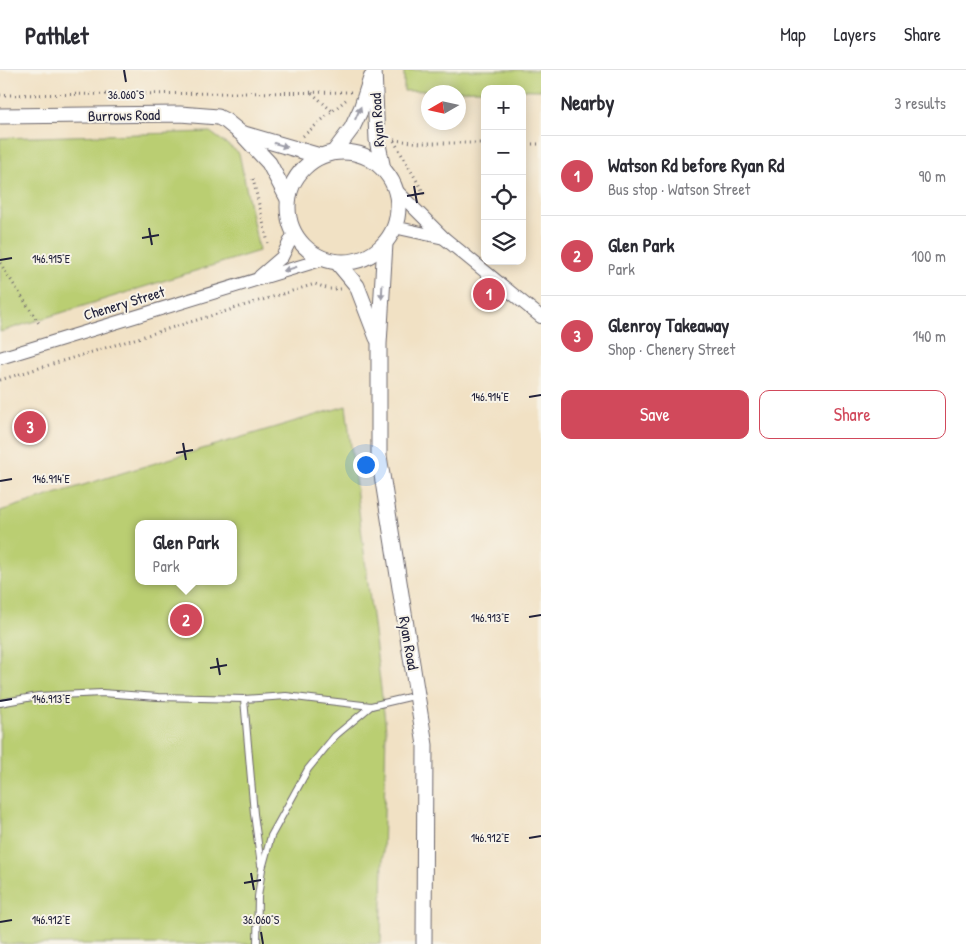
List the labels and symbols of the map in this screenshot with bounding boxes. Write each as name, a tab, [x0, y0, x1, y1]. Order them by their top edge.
north arrow	[421, 85, 466, 130]
text: 36.060°S	[108, 86, 145, 103]
street label: Ryan Road	[365, 92, 389, 148]
street label: Burrows Road	[88, 104, 160, 126]
one-way arrow	[355, 106, 363, 120]
one-way arrow	[274, 142, 289, 150]
text: 146.915°E	[32, 250, 71, 267]
one-way arrow	[282, 266, 297, 274]
pin: 1	[473, 275, 505, 313]
street label: Chenery Street	[81, 280, 168, 325]
one-way arrow	[377, 284, 385, 300]
text: 146.914°E	[471, 388, 509, 405]
pin: 3	[14, 408, 46, 446]
your location	[353, 452, 379, 478]
text: 146.914°E	[32, 470, 70, 487]
pin: 2	[170, 601, 202, 639]
text: 146.913°E	[471, 609, 510, 626]
street label: Ryan Road	[394, 615, 424, 671]
text: 146.913°E	[32, 690, 71, 707]
text: 146.912°E	[471, 829, 510, 846]
text: 146.912°E	[32, 911, 71, 928]
text: 36.060°S	[243, 911, 280, 928]

